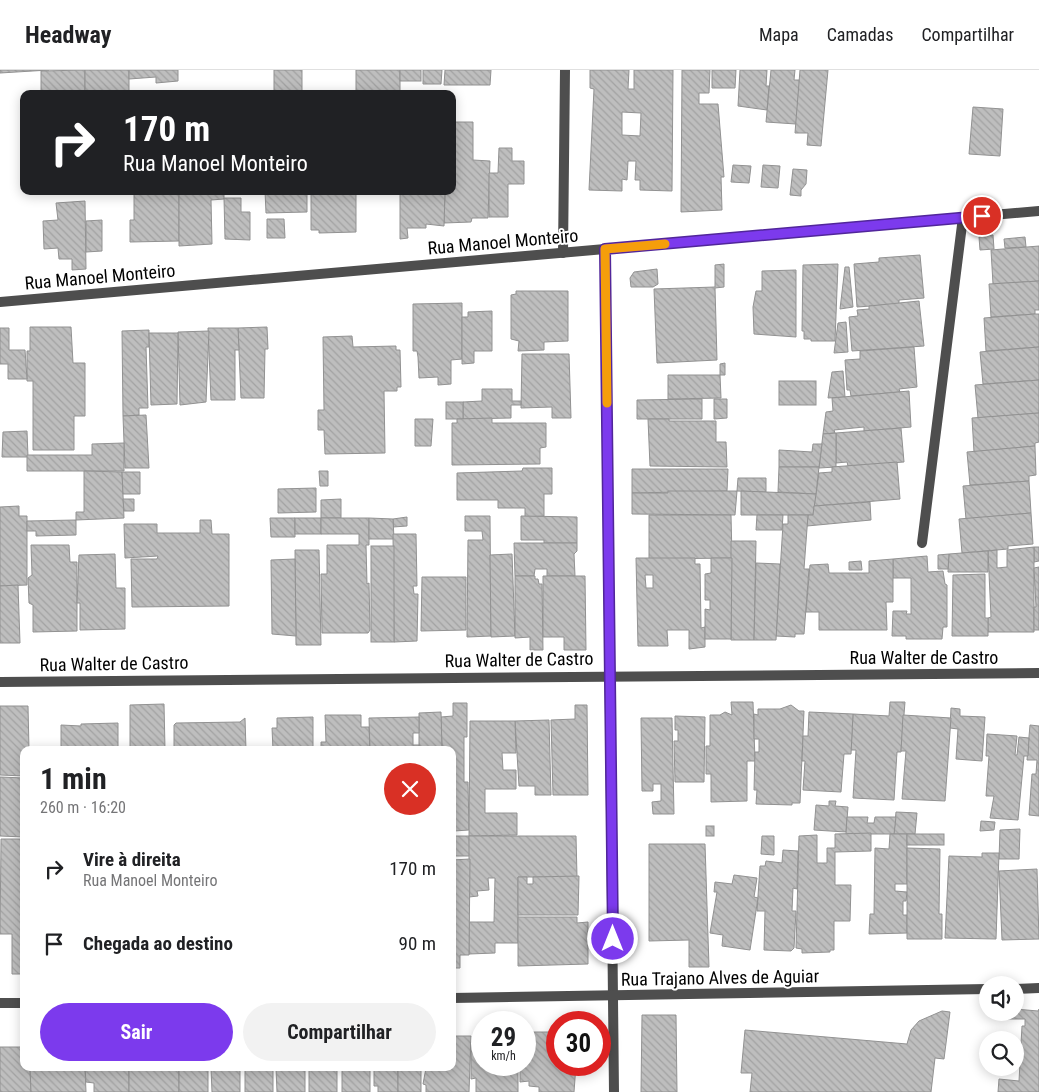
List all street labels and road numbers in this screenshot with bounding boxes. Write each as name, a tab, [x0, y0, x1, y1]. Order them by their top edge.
street label: Rua Manoel Monteiro	[427, 224, 579, 259]
street label: Rua Manoel Monteiro	[24, 259, 176, 294]
street label: Rua Walter de Castro	[850, 647, 998, 668]
street label: Rua Walter de Castro	[444, 648, 594, 671]
street label: Rua Walter de Castro	[39, 652, 189, 675]
street label: Rua Trajano Alves de Aguiar	[621, 965, 820, 990]

